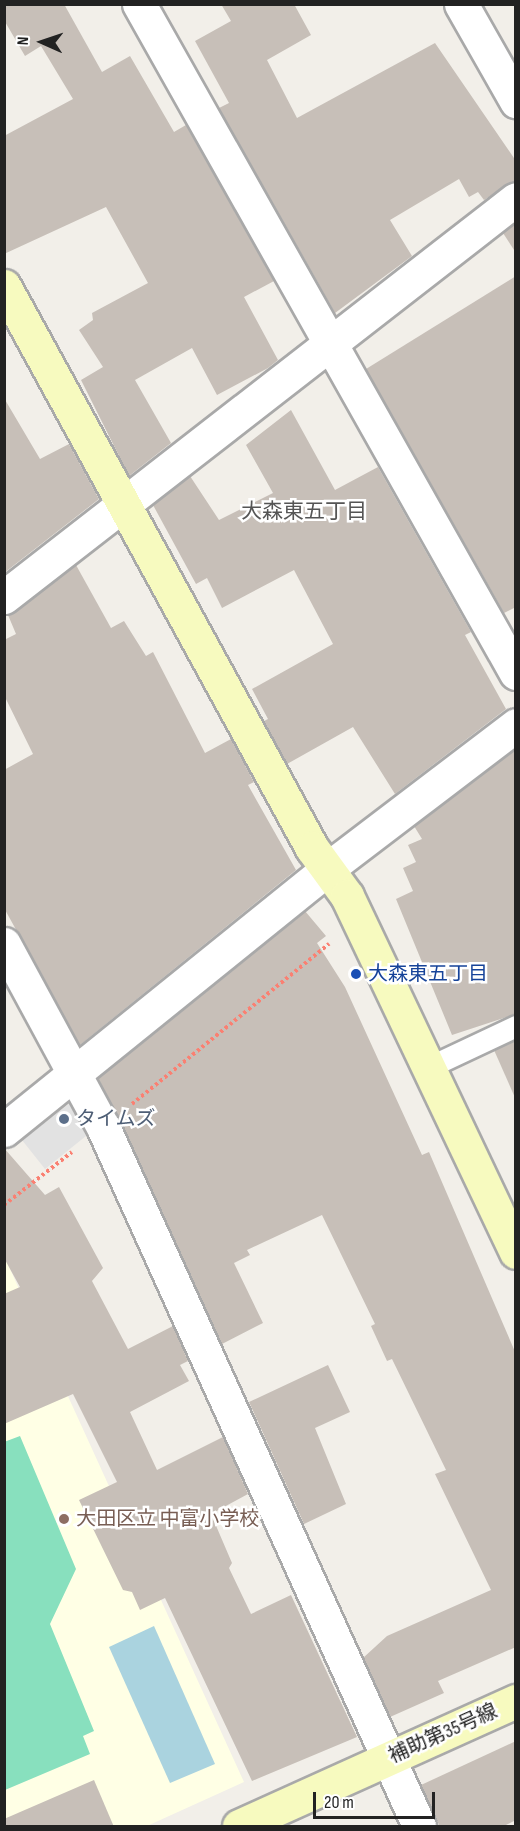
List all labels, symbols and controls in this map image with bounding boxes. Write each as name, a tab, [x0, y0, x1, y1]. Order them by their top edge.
north arrow	[12, 12, 72, 72]
text: N	[14, 36, 33, 46]
district label: 大森東五丁目	[241, 499, 367, 525]
place label: 大森東五丁目	[368, 962, 488, 986]
marker: 大森東五丁目	[349, 967, 363, 981]
place label: タイムズ	[76, 1107, 156, 1131]
marker: タイムズ	[57, 1112, 71, 1126]
place label: 大田区立 中富小学校	[76, 1507, 259, 1531]
marker: 大田区立 中富小学校	[57, 1512, 71, 1526]
street label: 補助第35号線	[385, 1699, 501, 1769]
scale bar	[316, 1780, 438, 1818]
text: 20 m	[324, 1792, 354, 1813]

